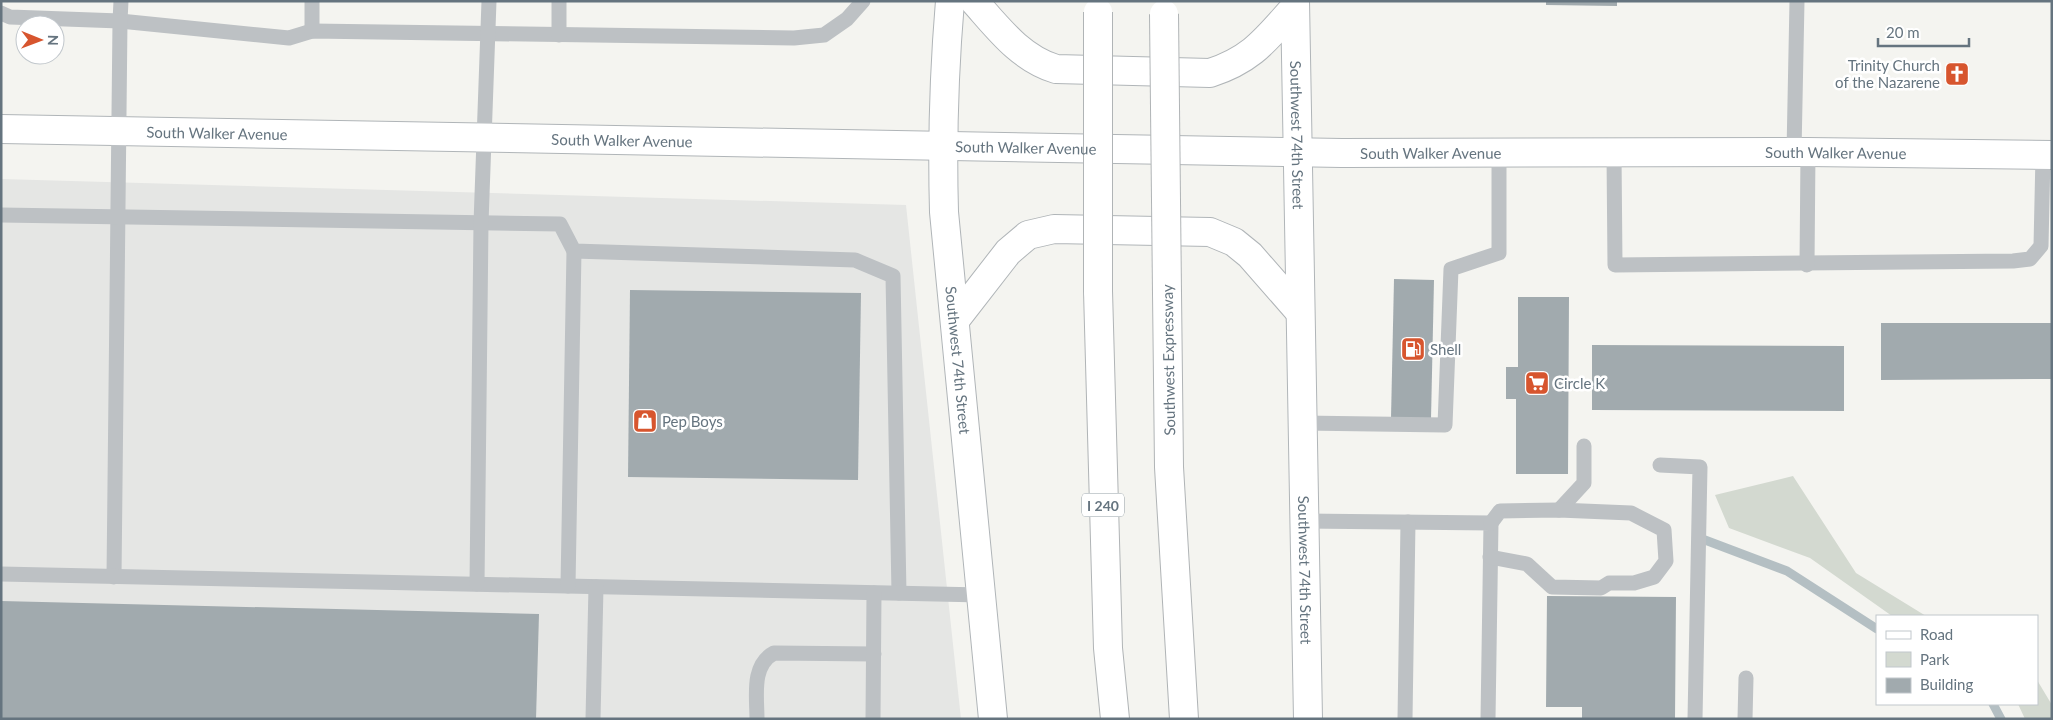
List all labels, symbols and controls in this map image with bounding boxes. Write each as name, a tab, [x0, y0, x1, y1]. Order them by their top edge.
north arrow	[15, 15, 65, 65]
scale bar	[1878, 15, 1969, 47]
text: 20 m	[1886, 23, 1920, 41]
text: N	[45, 35, 62, 46]
place label: Trinity Church of the Nazarene	[1835, 56, 1940, 91]
street label: Southwest 74th Street	[1287, 61, 1308, 210]
church icon: Trinity Church of the Nazarene	[1944, 61, 1970, 87]
street label: South Walker Avenue	[146, 123, 288, 143]
street label: South Walker Avenue	[551, 130, 693, 150]
street label: South Walker Avenue	[955, 137, 1097, 158]
street label: South Walker Avenue	[1765, 143, 1907, 162]
street label: South Walker Avenue	[1360, 144, 1502, 162]
street label: Southwest Expressway	[1158, 284, 1178, 436]
street label: Southwest 74th Street	[942, 285, 974, 436]
fuel station icon: Shell	[1400, 336, 1426, 362]
place label: Shell	[1430, 340, 1461, 358]
supermarket icon: Circle K	[1524, 370, 1550, 396]
place label: Circle K	[1554, 374, 1605, 392]
shop icon: Pep Boys	[632, 408, 658, 434]
place label: Pep Boys	[662, 412, 723, 430]
road number: I 240	[1082, 494, 1124, 516]
street label: Southwest 74th Street	[1295, 495, 1316, 645]
legend	[1876, 615, 2038, 705]
text: Road	[1920, 625, 1953, 643]
text: Park	[1920, 650, 1950, 668]
text: Building	[1920, 675, 1973, 693]

